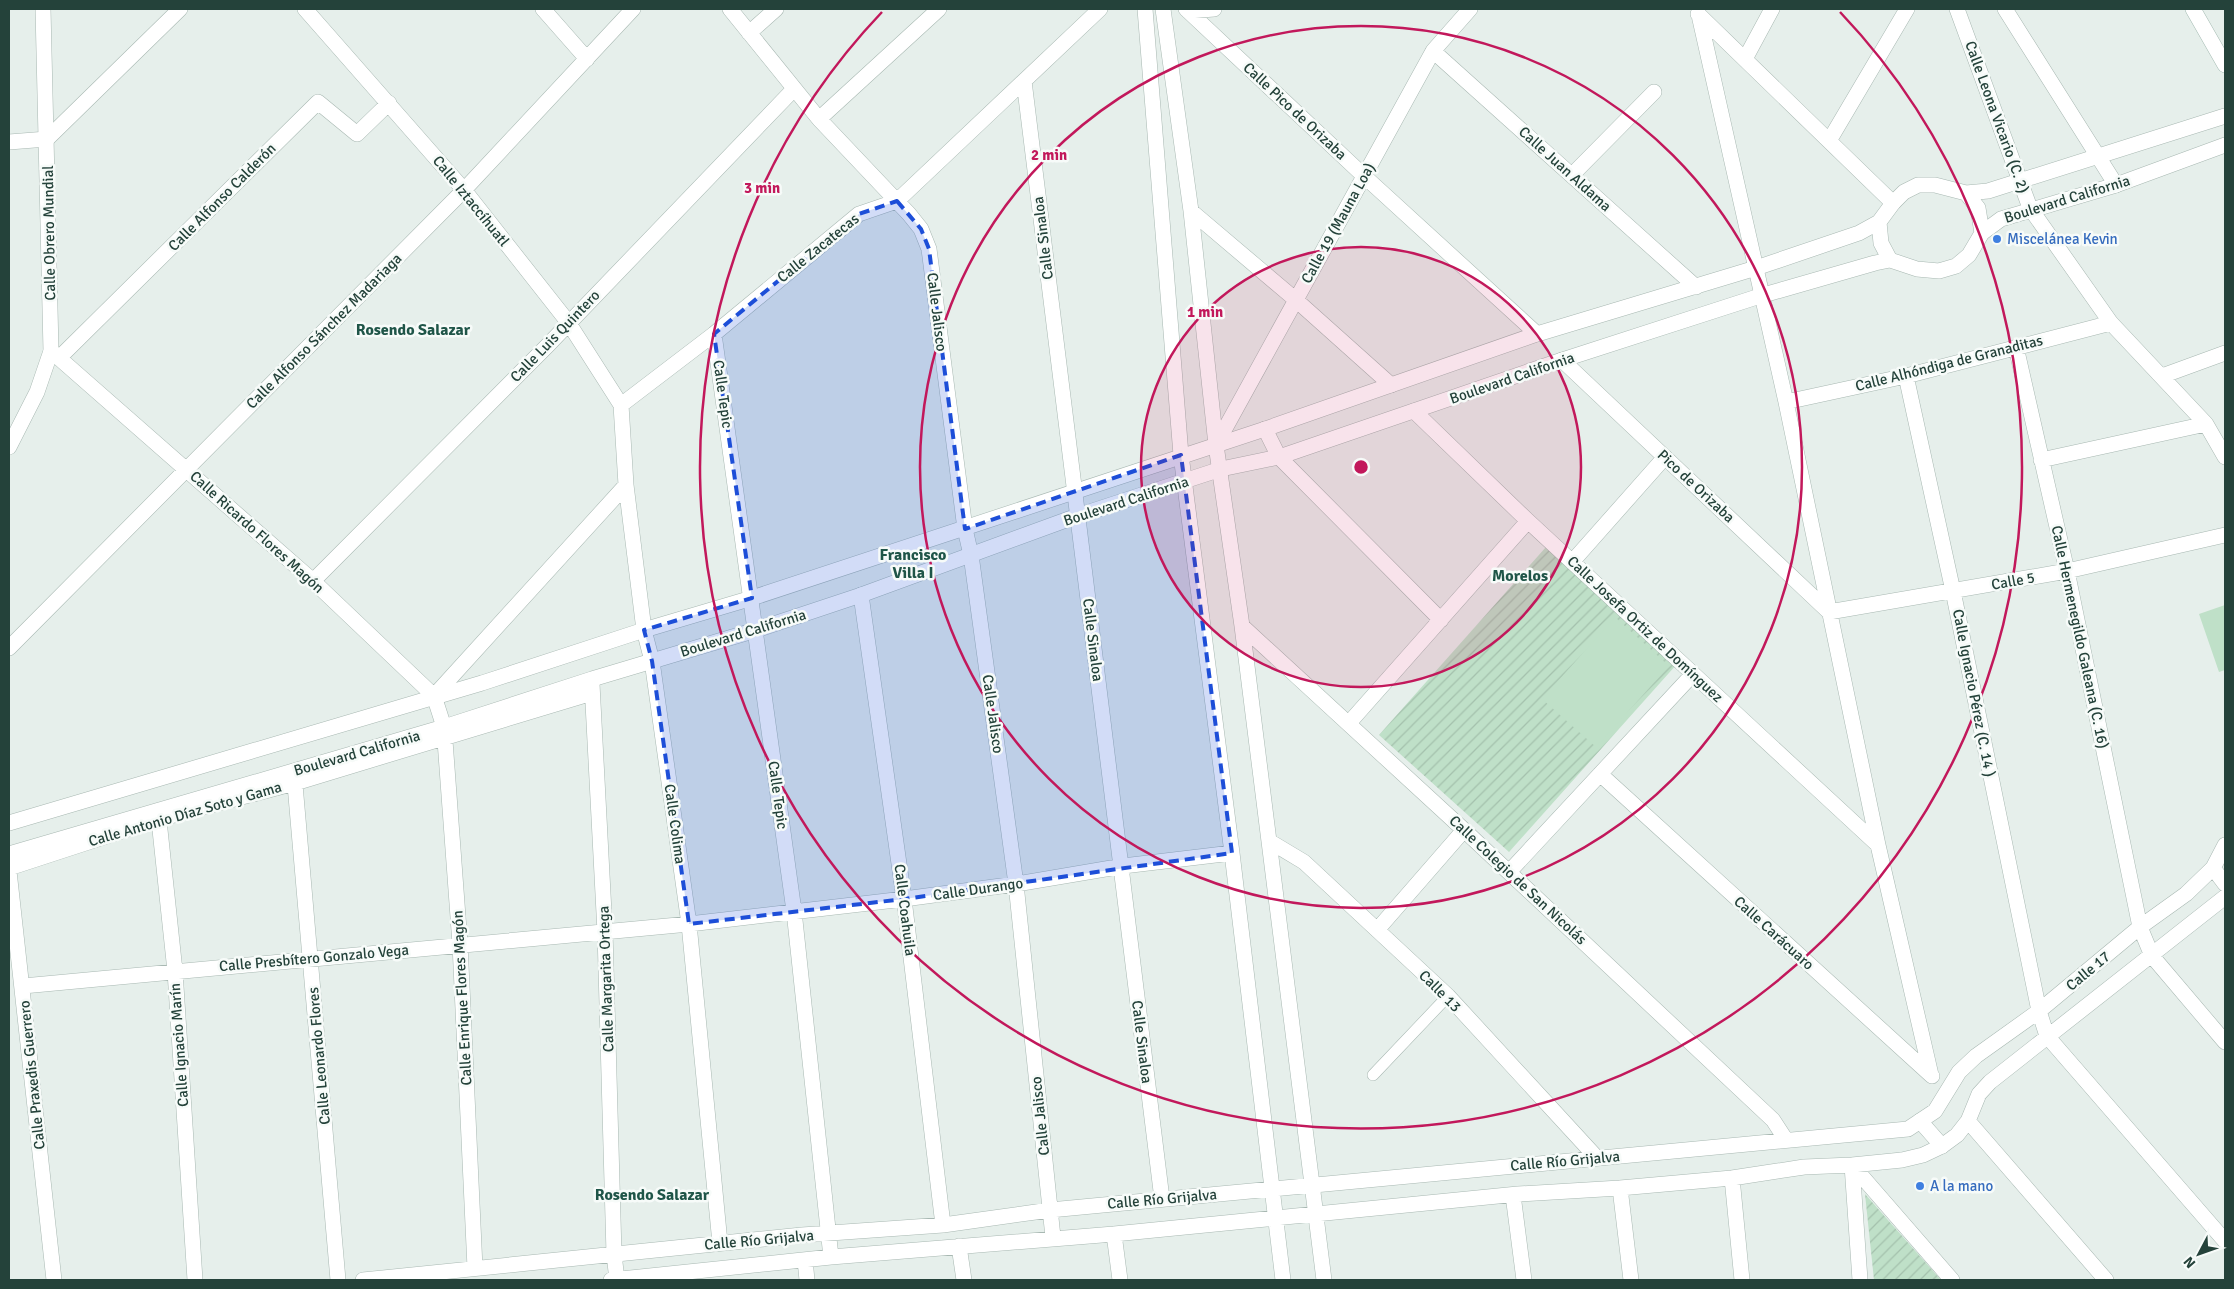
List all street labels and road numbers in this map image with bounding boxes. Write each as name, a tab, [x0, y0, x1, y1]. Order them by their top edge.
street label: Calle Leona Vicario (C. 2)	[1961, 39, 2033, 195]
street label: Calle Pico de Orizaba	[1240, 58, 1350, 164]
street label: Calle Juan Aldama	[1515, 123, 1615, 215]
street label: Calle Alfonso Calderón	[164, 139, 280, 255]
street label: Calle Iztaccíhuatl	[429, 152, 513, 250]
street label: Calle 19 (Mauna Loa)	[1297, 160, 1379, 286]
street label: Calle Obrero Mundial	[39, 165, 59, 301]
street label: Boulevard California	[2002, 171, 2132, 227]
street label: Calle Sinaloa	[1029, 195, 1057, 281]
street label: Calle Zacatecas	[773, 209, 863, 286]
street label: Calle Alfonso Sánchez Madariaga	[242, 249, 406, 413]
street label: Calle Jalisco	[923, 271, 951, 353]
street label: Calle Luis Quintero	[506, 286, 604, 386]
street label: Calle Alhóndiga de Granaditas	[1853, 331, 2045, 395]
street label: Boulevard California	[1447, 348, 1577, 408]
street label: Calle Tepic	[709, 359, 737, 429]
street label: Pico de Orizaba	[1654, 446, 1738, 526]
street label: Calle Ricardo Flores Magón	[186, 467, 328, 597]
street label: Boulevard California	[1061, 472, 1191, 530]
street label: Calle Hermenegildo Galeana (C. 16)	[2048, 524, 2112, 750]
street label: Calle Josefa Ortiz de Domínguez	[1563, 552, 1727, 706]
street label: Calle 5	[1990, 568, 2036, 594]
street label: Calle Sinaloa	[1079, 597, 1107, 683]
street label: Boulevard California	[678, 605, 808, 661]
street label: Calle Ignacio Pérez (C. 14 )	[1949, 608, 1999, 778]
street label: Calle Jalisco	[979, 673, 1007, 755]
street label: Boulevard California	[292, 726, 422, 780]
street label: Calle Tepic	[764, 760, 792, 830]
street label: Calle Antonio Díaz Soto y Gama	[86, 778, 284, 850]
street label: Calle Colima	[660, 783, 690, 865]
street label: Calle Colegio de San Nicolás	[1446, 812, 1591, 949]
street label: Calle Coahuila	[890, 863, 920, 957]
street label: Calle Durango	[932, 874, 1024, 904]
street label: Calle Carácuaro	[1730, 892, 1818, 974]
street label: Calle Margarita Ortega	[594, 906, 618, 1052]
street label: Calle Enrique Flores Magón	[448, 910, 476, 1086]
street label: Calle Presbítero Gonzalo Vega	[218, 941, 410, 975]
street label: Calle 17	[2062, 947, 2114, 995]
street label: Calle 13	[1415, 966, 1465, 1016]
street label: Calle Ignacio Marín	[166, 982, 192, 1108]
street label: Calle Leonardo Flores	[304, 986, 334, 1126]
street label: Calle Praxedis Guerrero	[15, 999, 49, 1150]
street label: Calle Sinaloa	[1128, 999, 1156, 1085]
street label: Calle Jalisco	[1027, 1075, 1053, 1156]
street label: Calle Río Grijalva	[1509, 1147, 1621, 1175]
street label: Calle Río Grijalva	[1106, 1185, 1218, 1213]
street label: Calle Río Grijalva	[703, 1226, 815, 1254]

